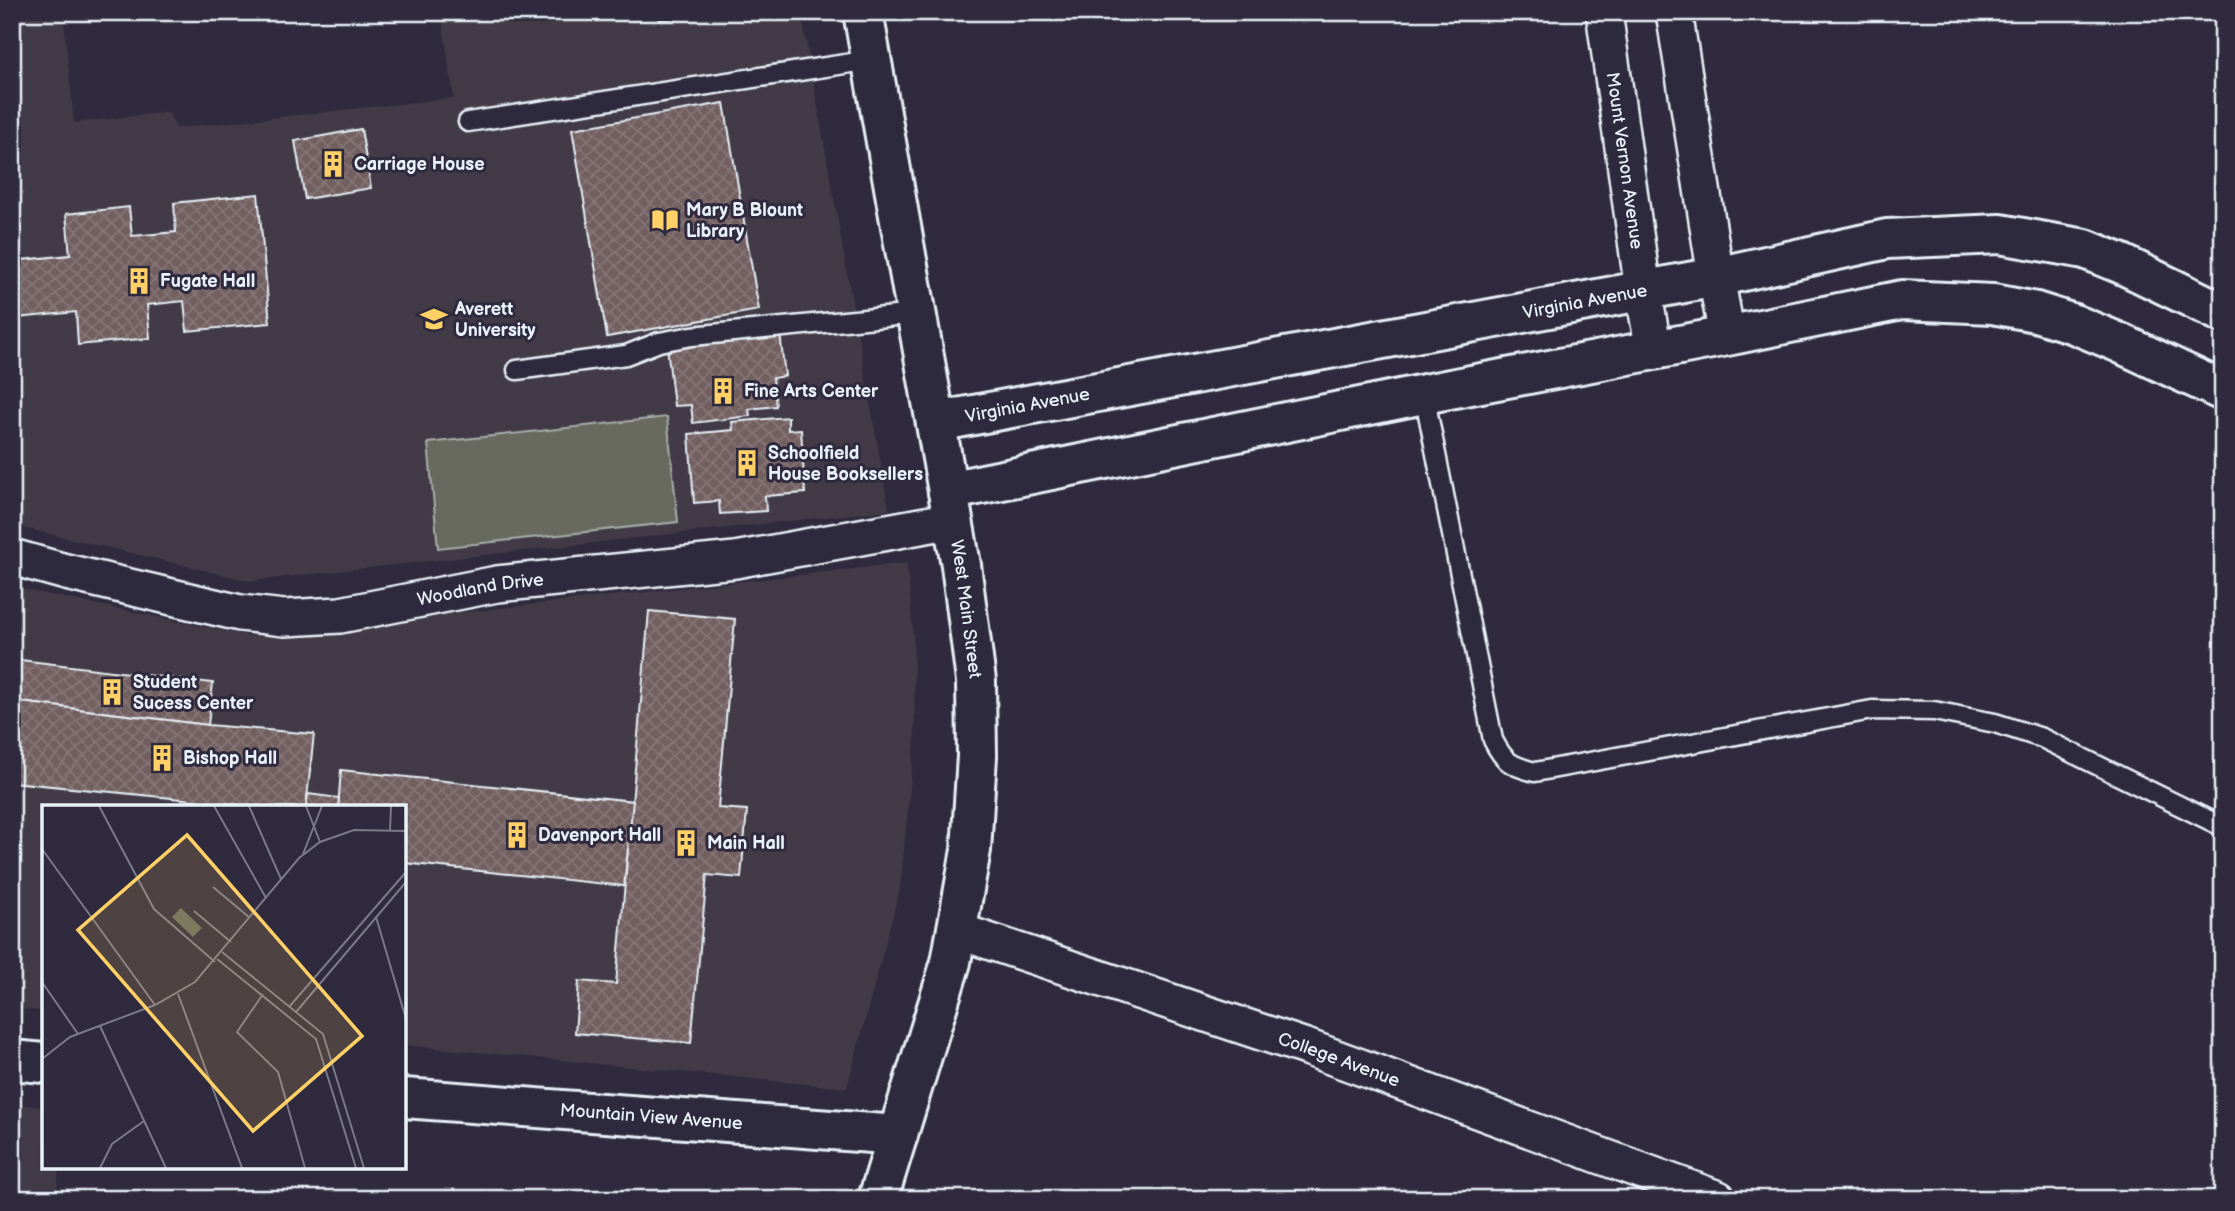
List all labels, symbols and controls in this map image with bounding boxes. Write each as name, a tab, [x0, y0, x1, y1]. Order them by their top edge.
street label: Mount Vernon Avenue	[1602, 71, 1647, 251]
building icon: Carriage House	[318, 149, 348, 179]
place label: Carriage House	[354, 154, 485, 175]
place label: Mary B Blount Library	[686, 200, 803, 242]
library icon: Mary B Blount Library	[650, 205, 680, 235]
building icon: Fugate Hall	[124, 266, 154, 296]
place label: Fugate Hall	[160, 271, 255, 292]
street label: Virginia Avenue	[1521, 280, 1649, 324]
place label: Averett University	[454, 299, 536, 341]
school or university icon: Averett University	[419, 304, 449, 334]
building icon: Fine Arts Center	[708, 376, 738, 406]
place label: Fine Arts Center	[744, 381, 879, 402]
street label: Virginia Avenue	[964, 384, 1092, 427]
place label: Schoolfield House Booksellers	[768, 443, 923, 485]
building icon: Schoolfield House Booksellers	[732, 448, 762, 478]
street label: West Main Street	[946, 538, 986, 680]
street label: Woodland Drive	[415, 569, 545, 611]
place label: Student Sucess Center	[133, 672, 254, 714]
building icon: Student Sucess Center	[97, 677, 127, 707]
building icon: Bishop Hall	[147, 743, 177, 773]
place label: Bishop Hall	[183, 748, 277, 769]
inset map	[42, 805, 406, 1169]
building icon: Davenport Hall	[502, 820, 532, 850]
place label: Davenport Hall	[538, 825, 661, 846]
building icon: Main Hall	[671, 828, 701, 858]
place label: Main Hall	[707, 833, 785, 854]
street label: College Avenue	[1275, 1028, 1403, 1092]
street label: Mountain View Avenue	[559, 1100, 744, 1134]

